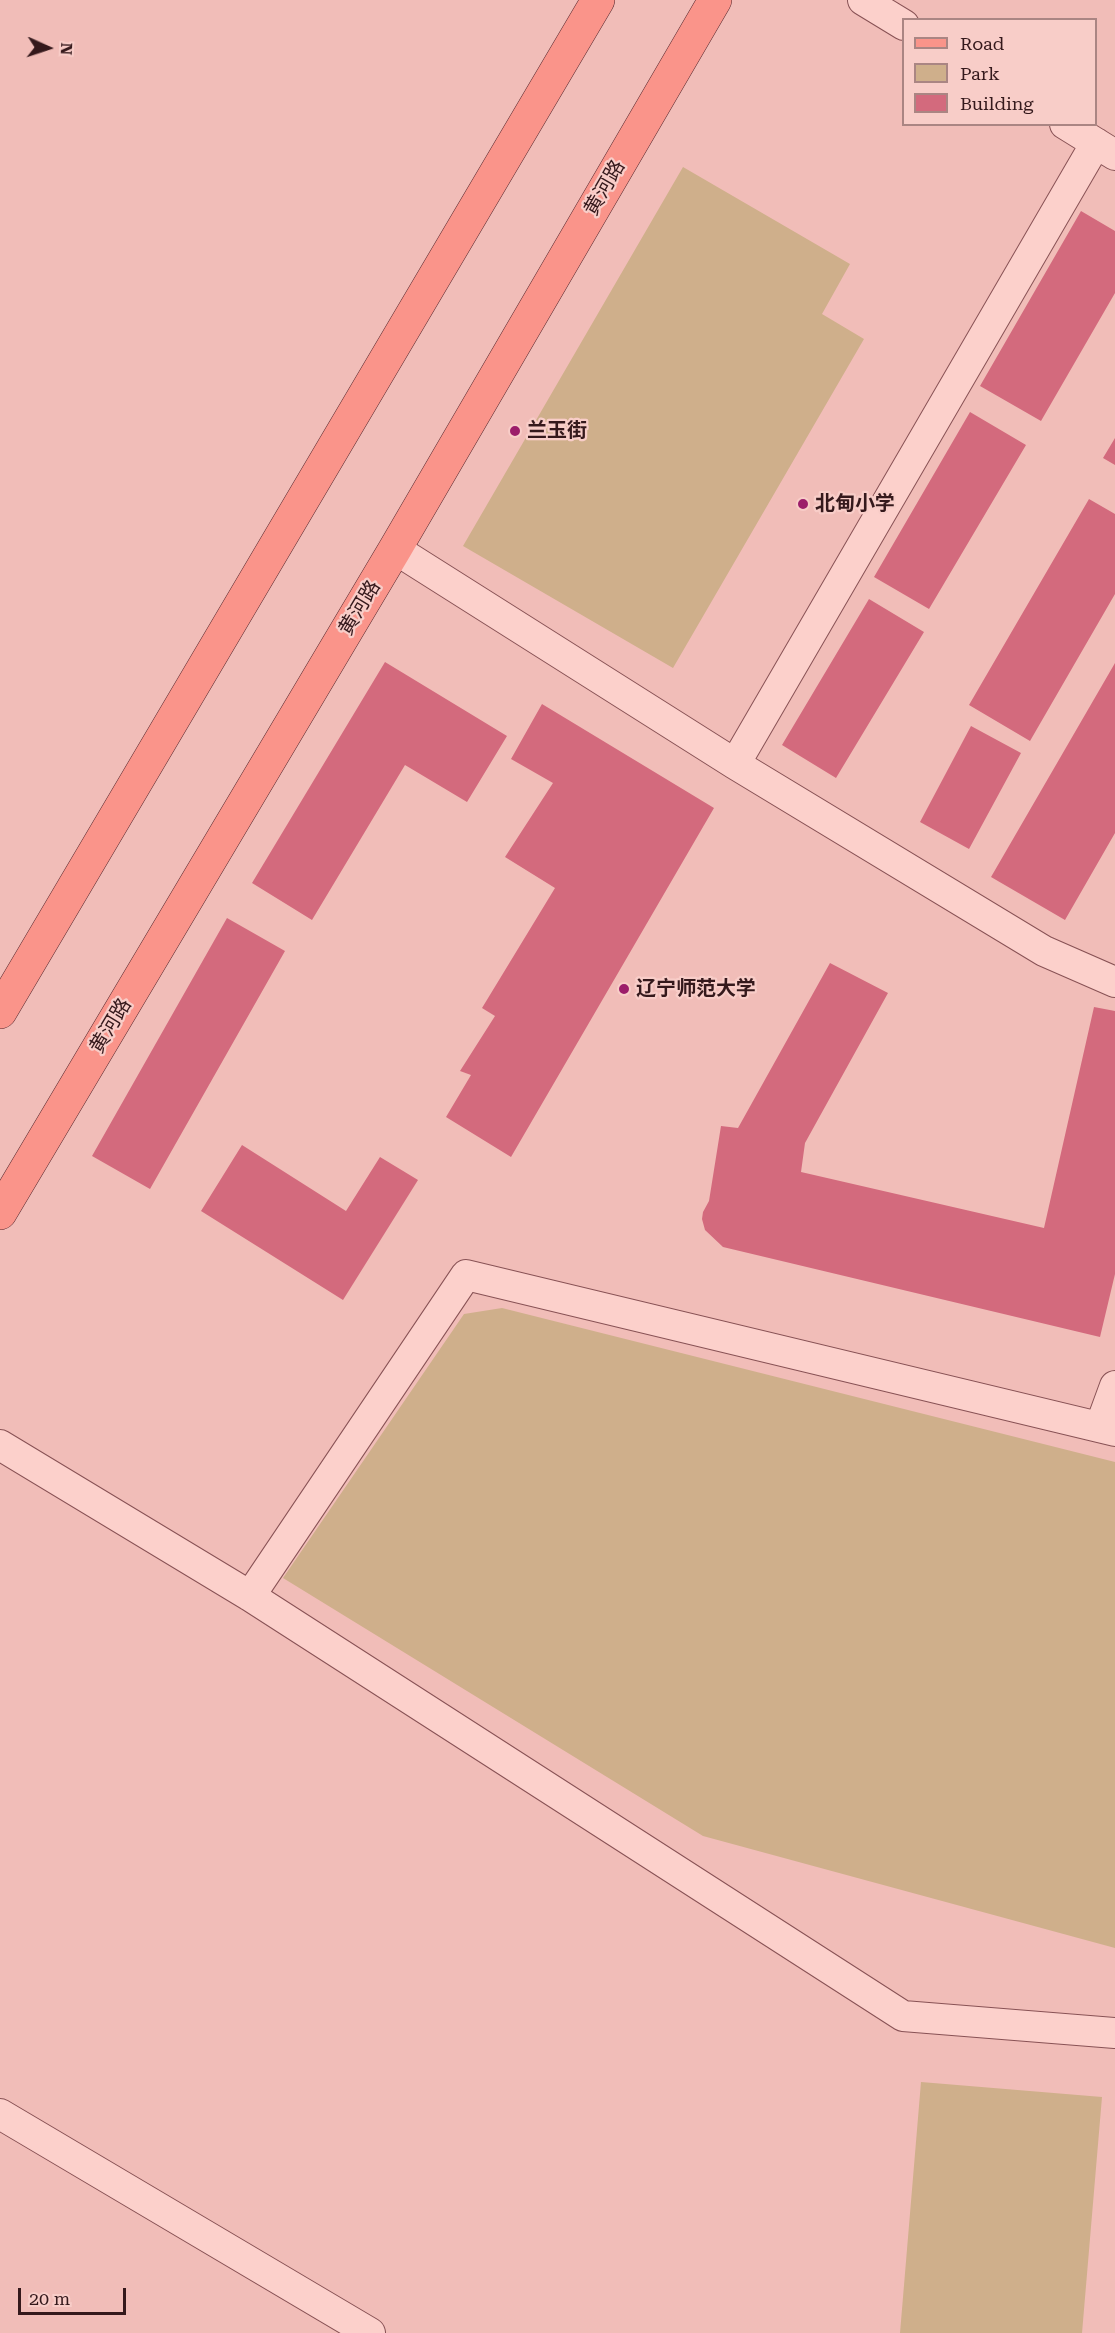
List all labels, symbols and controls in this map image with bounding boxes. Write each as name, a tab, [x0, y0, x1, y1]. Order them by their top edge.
north arrow	[18, 18, 78, 78]
legend	[902, 18, 1097, 126]
text: Road	[960, 33, 1004, 54]
text: N	[57, 42, 76, 56]
text: Park	[960, 63, 1000, 84]
text: Building	[960, 93, 1034, 114]
street label: 黄河路	[580, 156, 630, 220]
place label: 兰玉街	[527, 419, 587, 443]
marker: 兰玉街	[508, 424, 522, 438]
place label: 北甸小学	[815, 492, 895, 516]
marker: 北甸小学	[796, 497, 810, 511]
street label: 黄河路	[334, 576, 386, 640]
place label: 辽宁师范大学	[636, 977, 756, 1001]
marker: 辽宁师范大学	[617, 982, 631, 996]
street label: 黄河路	[85, 994, 137, 1058]
scale bar	[21, 2276, 129, 2314]
text: 20 m	[29, 2288, 70, 2309]

